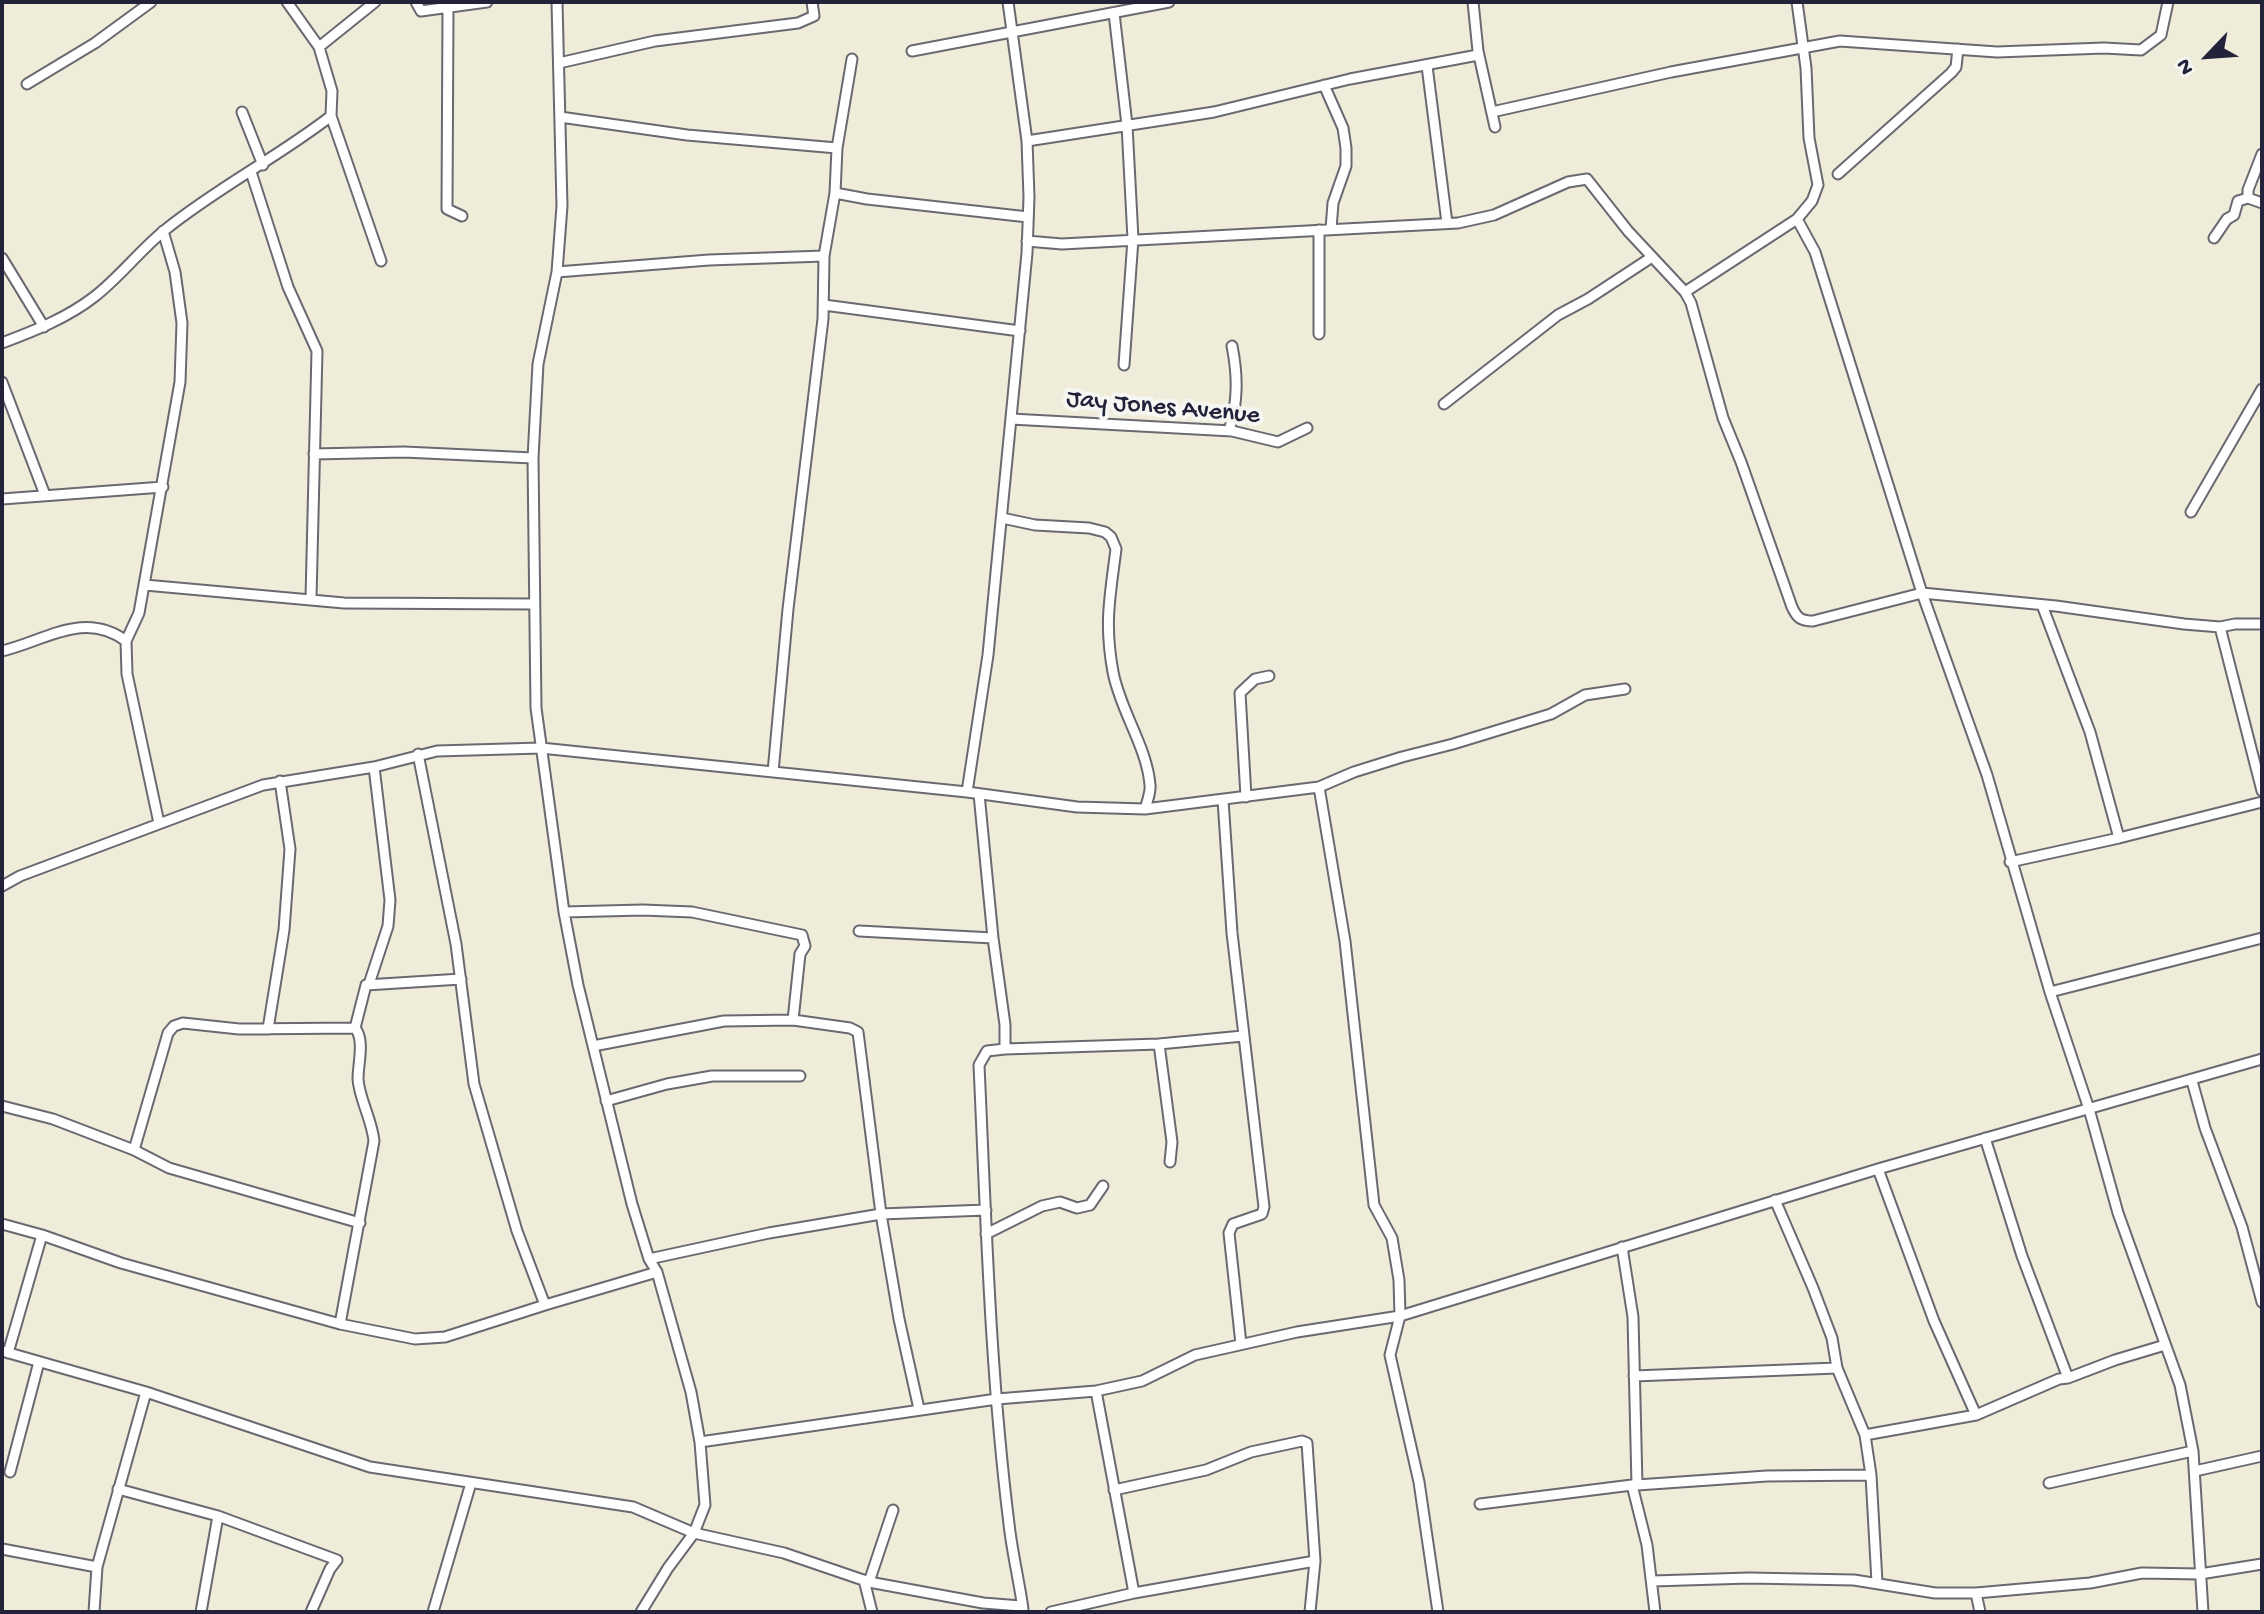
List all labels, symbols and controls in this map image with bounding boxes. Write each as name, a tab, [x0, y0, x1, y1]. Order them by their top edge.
north arrow	[2168, 16, 2248, 96]
text: N	[2171, 54, 2201, 78]
street label: Jay Jones Avenue	[1065, 385, 1261, 433]

